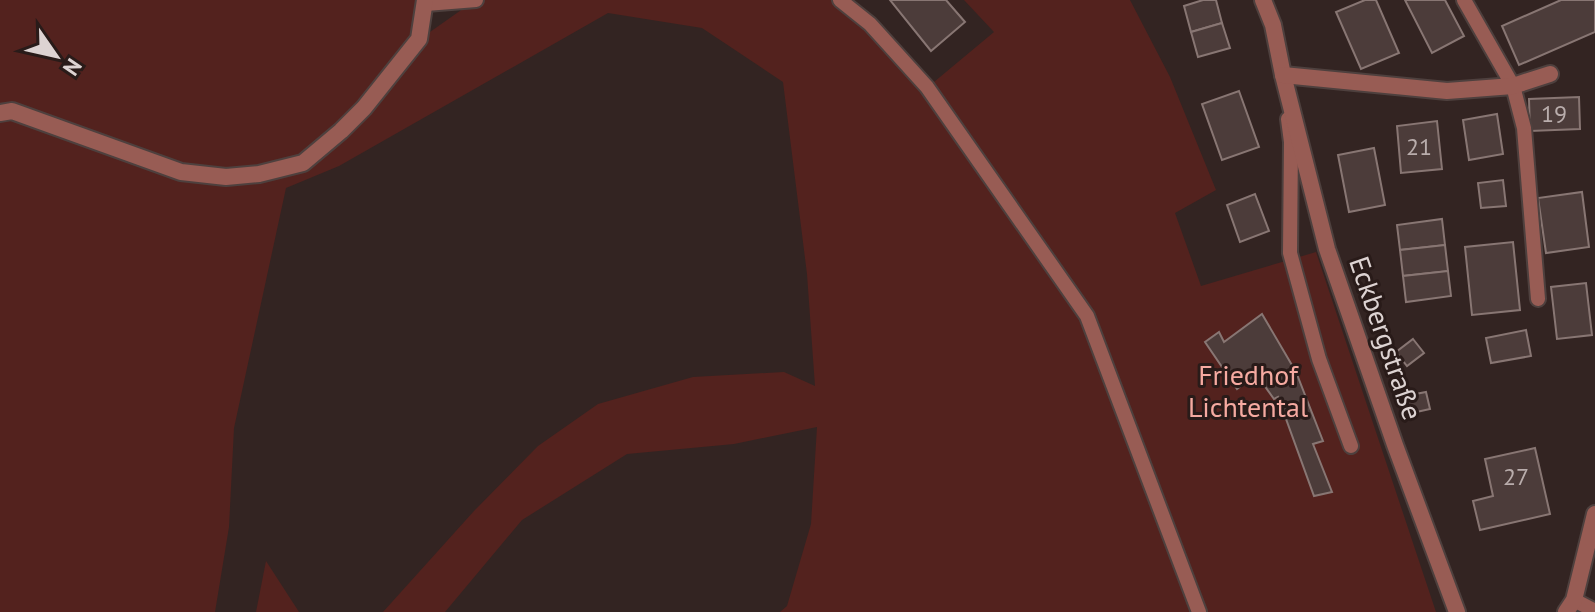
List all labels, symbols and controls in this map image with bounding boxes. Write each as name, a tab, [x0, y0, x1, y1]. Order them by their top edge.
north arrow	[16, 16, 96, 96]
text: N	[57, 53, 88, 81]
house number: 19	[1541, 98, 1567, 129]
house number: 21	[1406, 131, 1432, 162]
street label: Eckbergstraße	[1341, 251, 1432, 424]
park label: Friedhof Lichtental	[1188, 356, 1308, 425]
house number: 27	[1503, 461, 1529, 492]

